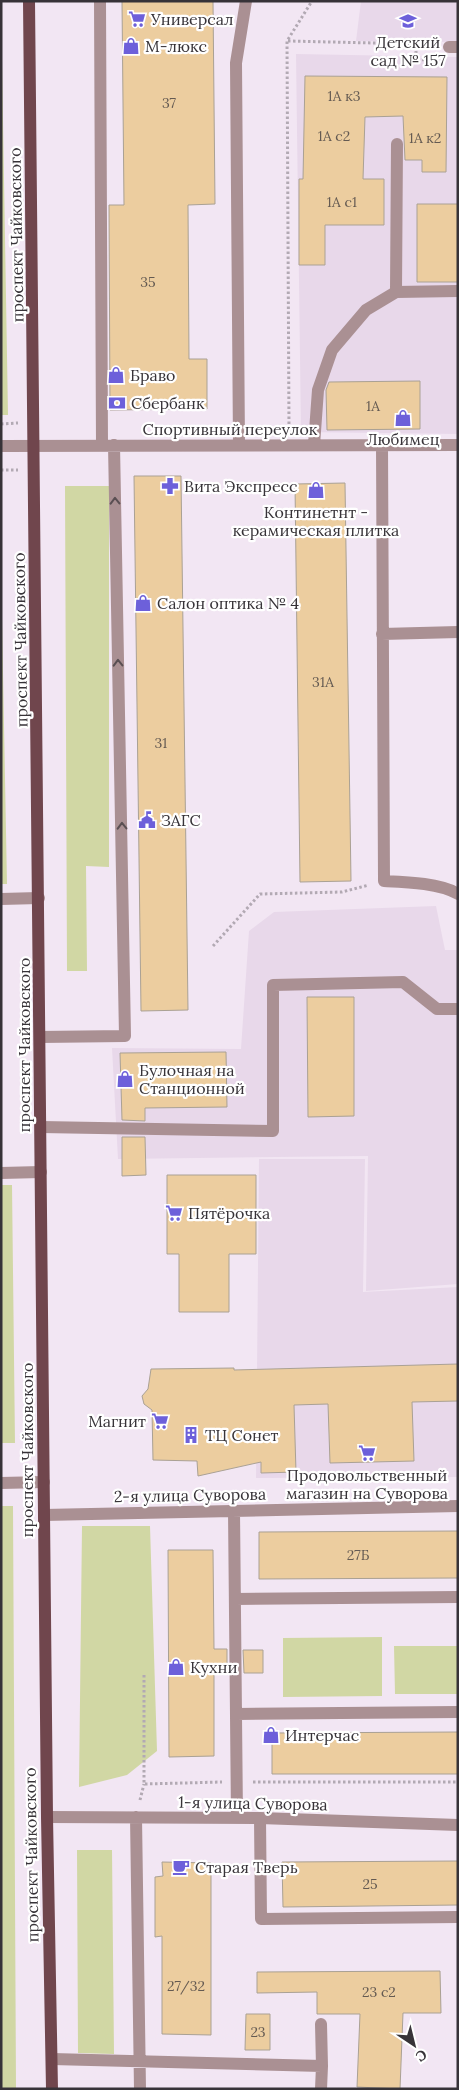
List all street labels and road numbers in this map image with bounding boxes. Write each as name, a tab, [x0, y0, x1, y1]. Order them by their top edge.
street label: проспект Чайковского	[4, 147, 28, 323]
street label: Спортивный переулок	[143, 419, 318, 439]
street label: проспект Чайковского	[8, 552, 32, 728]
street label: проспект Чайковского	[14, 958, 34, 1132]
street label: проспект Чайковского	[17, 1363, 37, 1537]
street label: 2-я улица Суворова	[114, 1484, 266, 1506]
street label: проспект Чайковского	[19, 1767, 43, 1943]
street label: 1-я улица Суворова	[178, 1792, 328, 1814]

